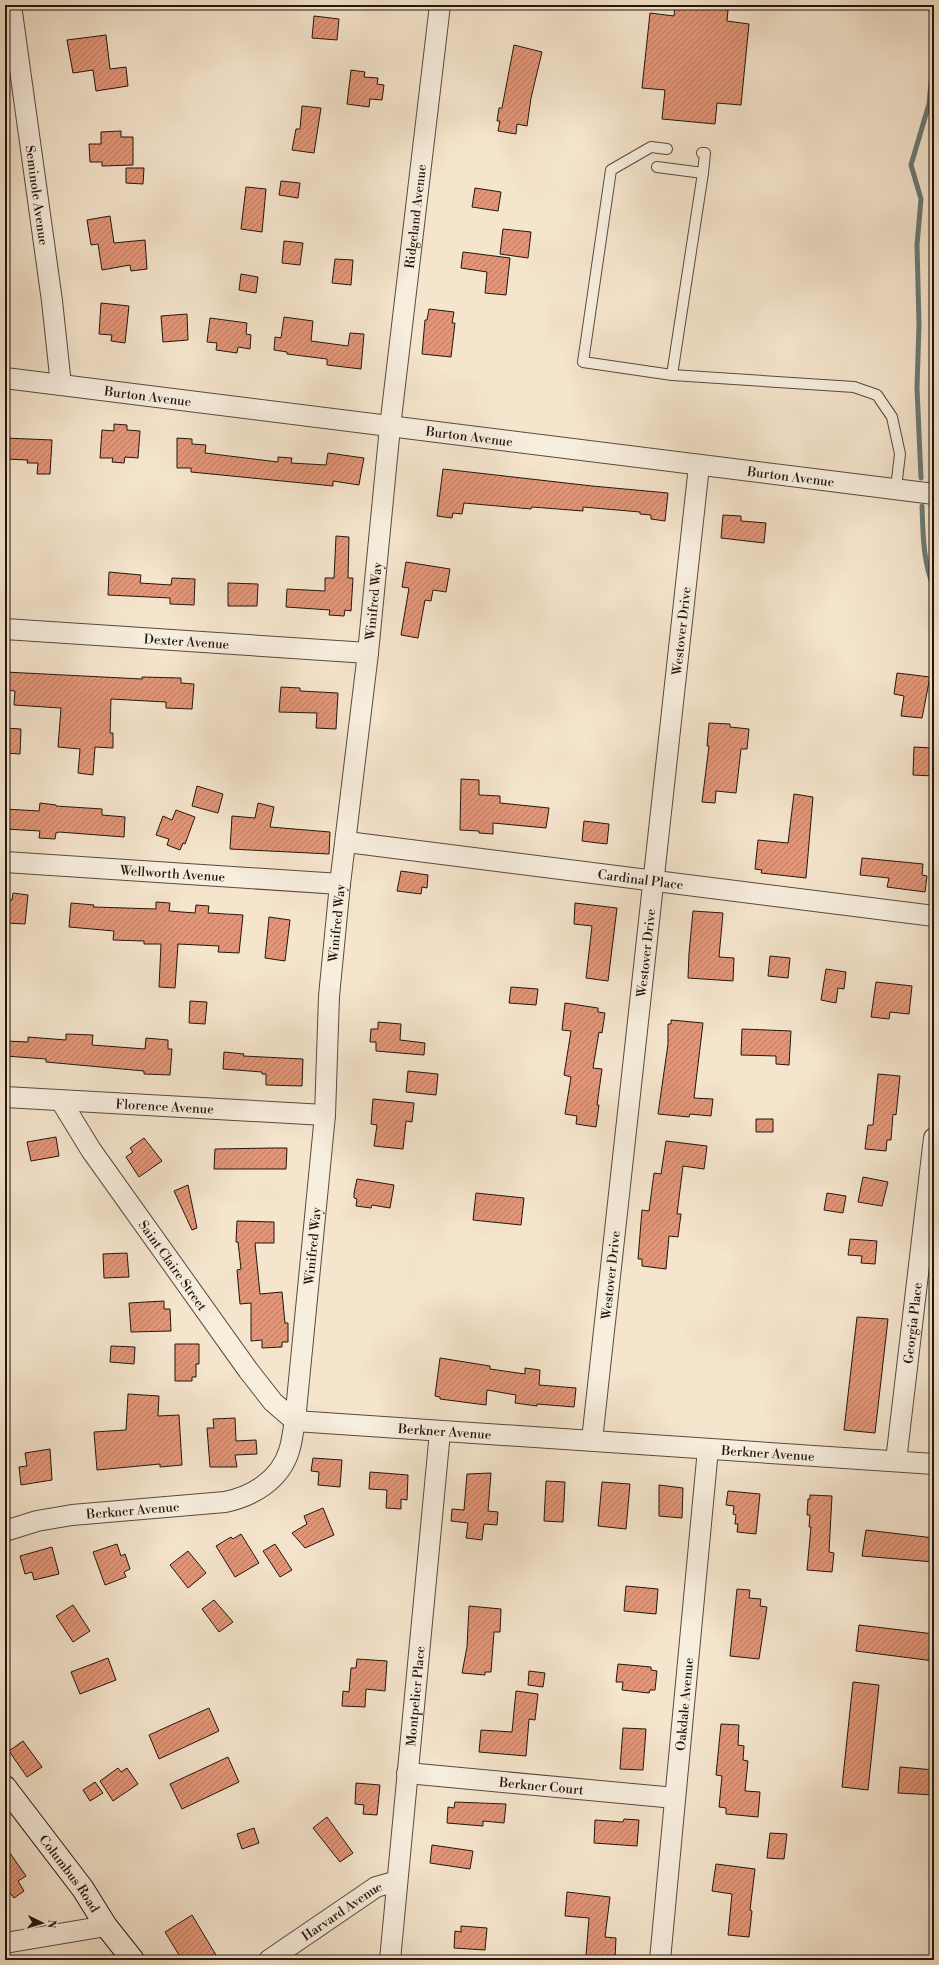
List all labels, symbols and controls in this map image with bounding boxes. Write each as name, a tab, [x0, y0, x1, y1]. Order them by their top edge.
street label: Seminole Avenue	[22, 144, 51, 247]
street label: Ridgeland Avenue	[402, 163, 430, 270]
street label: Burton Avenue	[102, 383, 193, 410]
street label: Burton Avenue	[424, 423, 514, 450]
street label: Burton Avenue	[745, 464, 836, 491]
street label: Winifred Way	[362, 561, 386, 642]
street label: Westover Drive	[669, 585, 695, 677]
street label: Dexter Avenue	[143, 631, 230, 653]
street label: Wellworth Avenue	[118, 863, 226, 885]
street label: Cardinal Place	[597, 867, 685, 893]
street label: Winifred Way	[325, 883, 349, 964]
street label: Westover Drive	[634, 907, 659, 999]
street label: Florence Avenue	[115, 1096, 215, 1118]
street label: Winifred Way	[301, 1206, 325, 1287]
street label: Saint Claire Street	[135, 1218, 210, 1314]
street label: Westover Drive	[598, 1229, 624, 1321]
street label: Georgia Place	[901, 1281, 926, 1365]
street label: Berkner Avenue	[396, 1421, 492, 1443]
street label: Berkner Avenue	[720, 1443, 815, 1465]
street label: Berkner Avenue	[85, 1499, 181, 1523]
street label: Montpelier Place	[403, 1645, 429, 1747]
street label: Oakdale Avenue	[673, 1656, 697, 1752]
street label: Berkner Court	[497, 1775, 585, 1798]
street label: Columbus Road	[35, 1832, 103, 1916]
street label: Harvard Avenue	[299, 1879, 384, 1945]
north arrow	[22, 1903, 62, 1943]
text: N	[44, 1919, 58, 1929]

